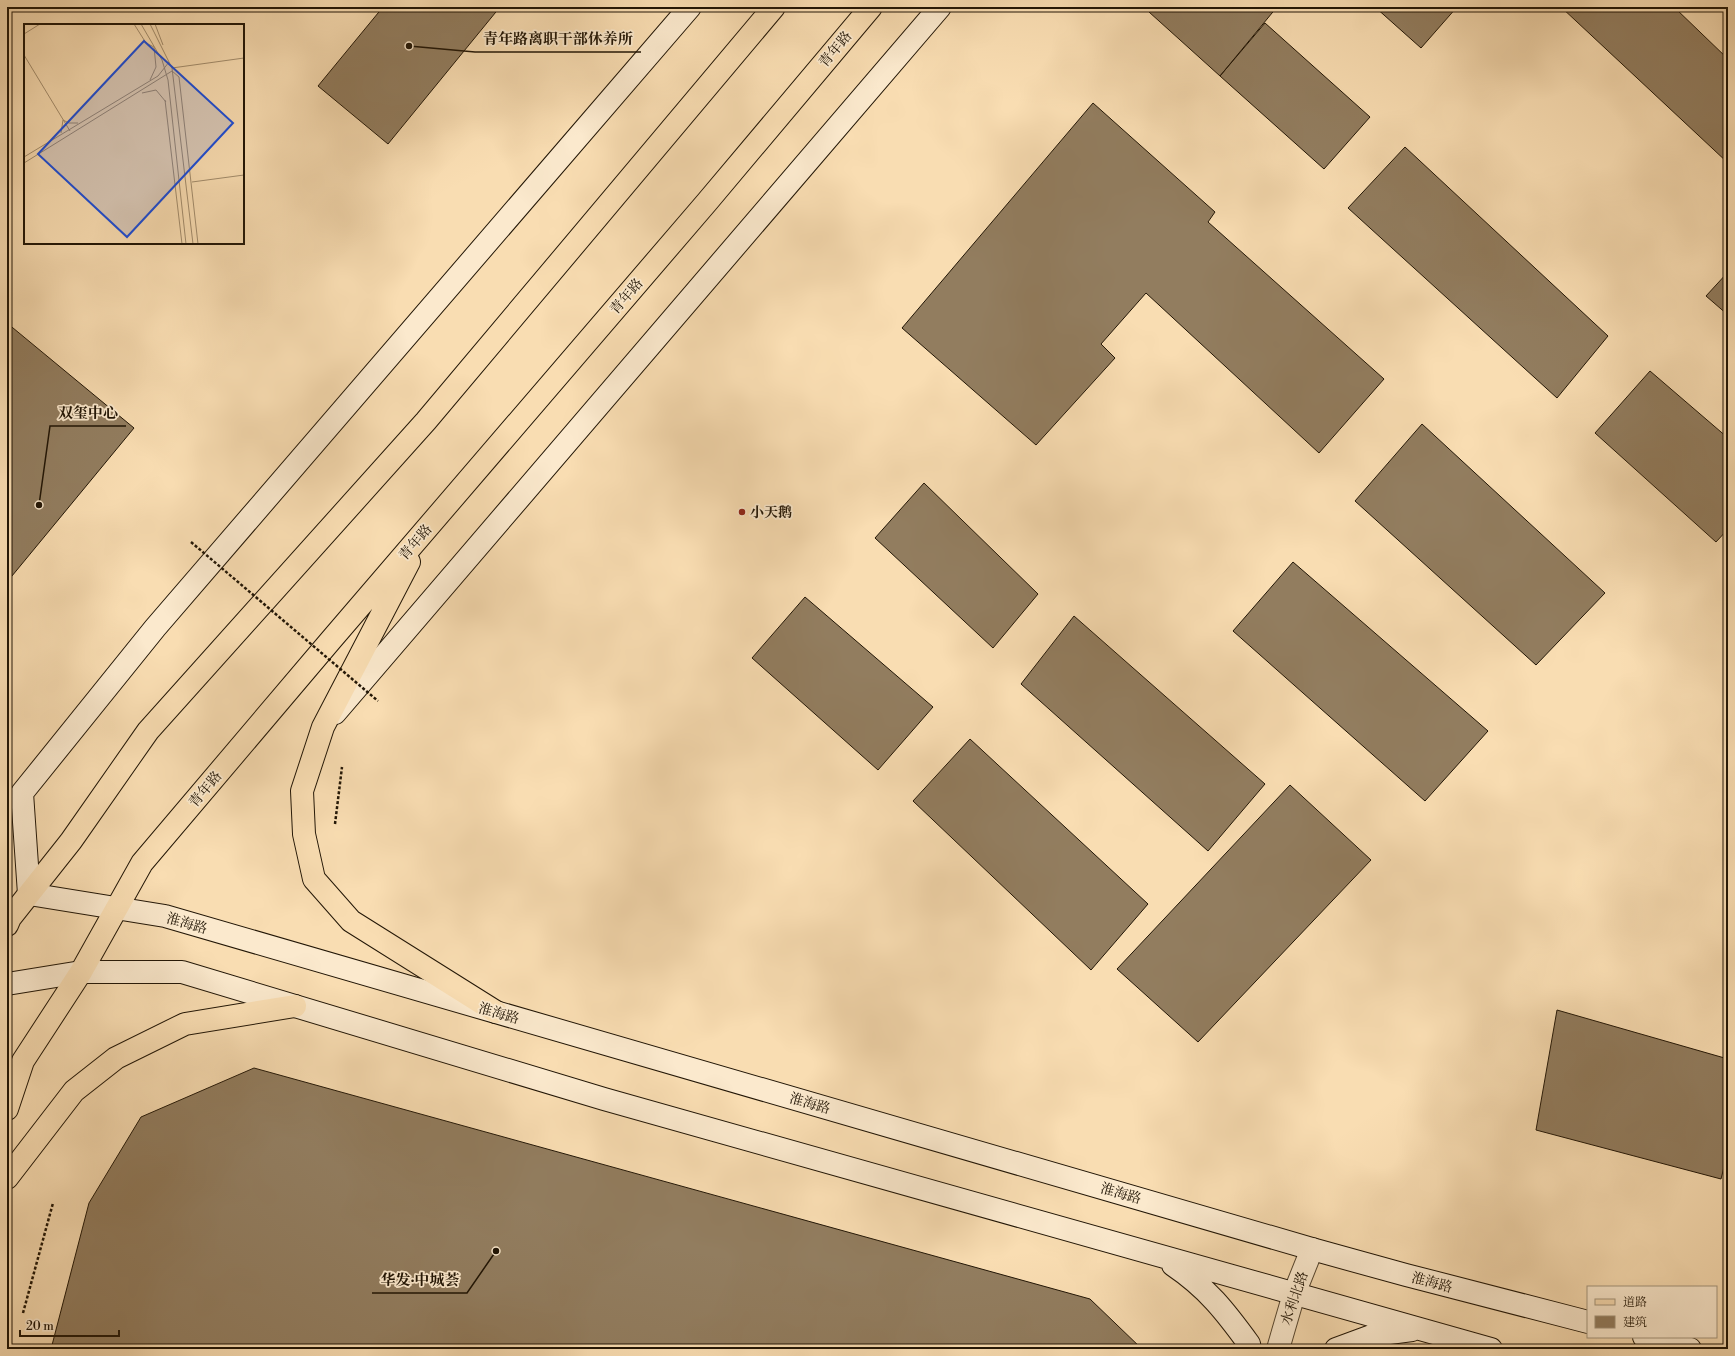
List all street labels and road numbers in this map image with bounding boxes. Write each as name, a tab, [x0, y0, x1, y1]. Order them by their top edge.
street label: 青年路	[815, 28, 856, 72]
street label: 青年路	[606, 275, 647, 318]
street label: 青年路	[395, 521, 436, 564]
street label: 青年路	[185, 768, 226, 812]
street label: 淮海路	[164, 910, 209, 938]
street label: 淮海路	[476, 1000, 521, 1028]
street label: 淮海路	[787, 1090, 832, 1118]
street label: 淮海路	[1098, 1180, 1143, 1208]
street label: 水利北路	[1277, 1269, 1313, 1328]
street label: 淮海路	[1409, 1269, 1454, 1297]

